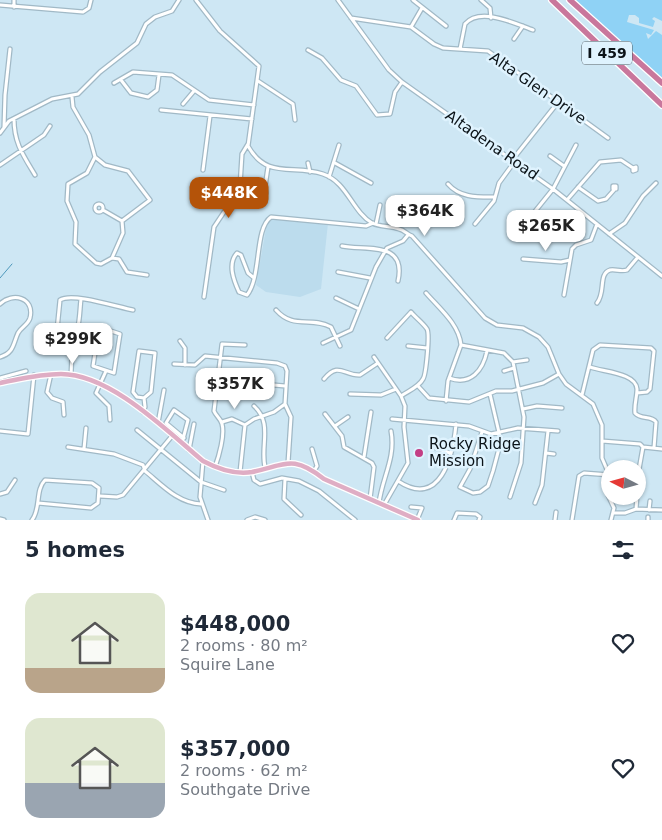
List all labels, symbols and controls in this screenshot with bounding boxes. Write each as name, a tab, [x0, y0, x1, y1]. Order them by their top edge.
road number: I 459	[582, 42, 632, 64]
street label: Alta Glen Drive	[486, 48, 590, 128]
street label: Altadena Road	[442, 106, 542, 184]
pin: $448K	[194, 176, 264, 219]
text: $448K	[201, 183, 257, 202]
pin: $364K	[390, 194, 460, 237]
text: $364K	[397, 201, 453, 220]
pin: $265K	[511, 210, 581, 252]
text: $265K	[518, 216, 574, 235]
pin: $299K	[38, 322, 108, 365]
text: $299K	[45, 329, 101, 348]
pin: $357K	[200, 368, 270, 410]
text: $357K	[207, 374, 263, 393]
place label: Rocky Ridge Mission	[429, 435, 521, 470]
marker: Rocky Ridge Mission	[413, 447, 425, 459]
north arrow	[601, 460, 646, 505]
map controls	[601, 460, 646, 505]
icon: filters	[609, 536, 637, 564]
text: 5 homes	[25, 538, 125, 562]
text: $448,000	[180, 612, 290, 636]
icon: home	[65, 613, 125, 673]
icon: heart	[609, 629, 637, 657]
text: 2 rooms · 80 m²	[180, 636, 308, 655]
text: Squire Lane	[180, 655, 275, 674]
text: $357,000	[180, 737, 290, 761]
icon: home	[65, 738, 125, 798]
icon: heart	[609, 754, 637, 782]
text: 2 rooms · 62 m²	[180, 761, 308, 780]
text: Southgate Drive	[180, 780, 310, 799]

